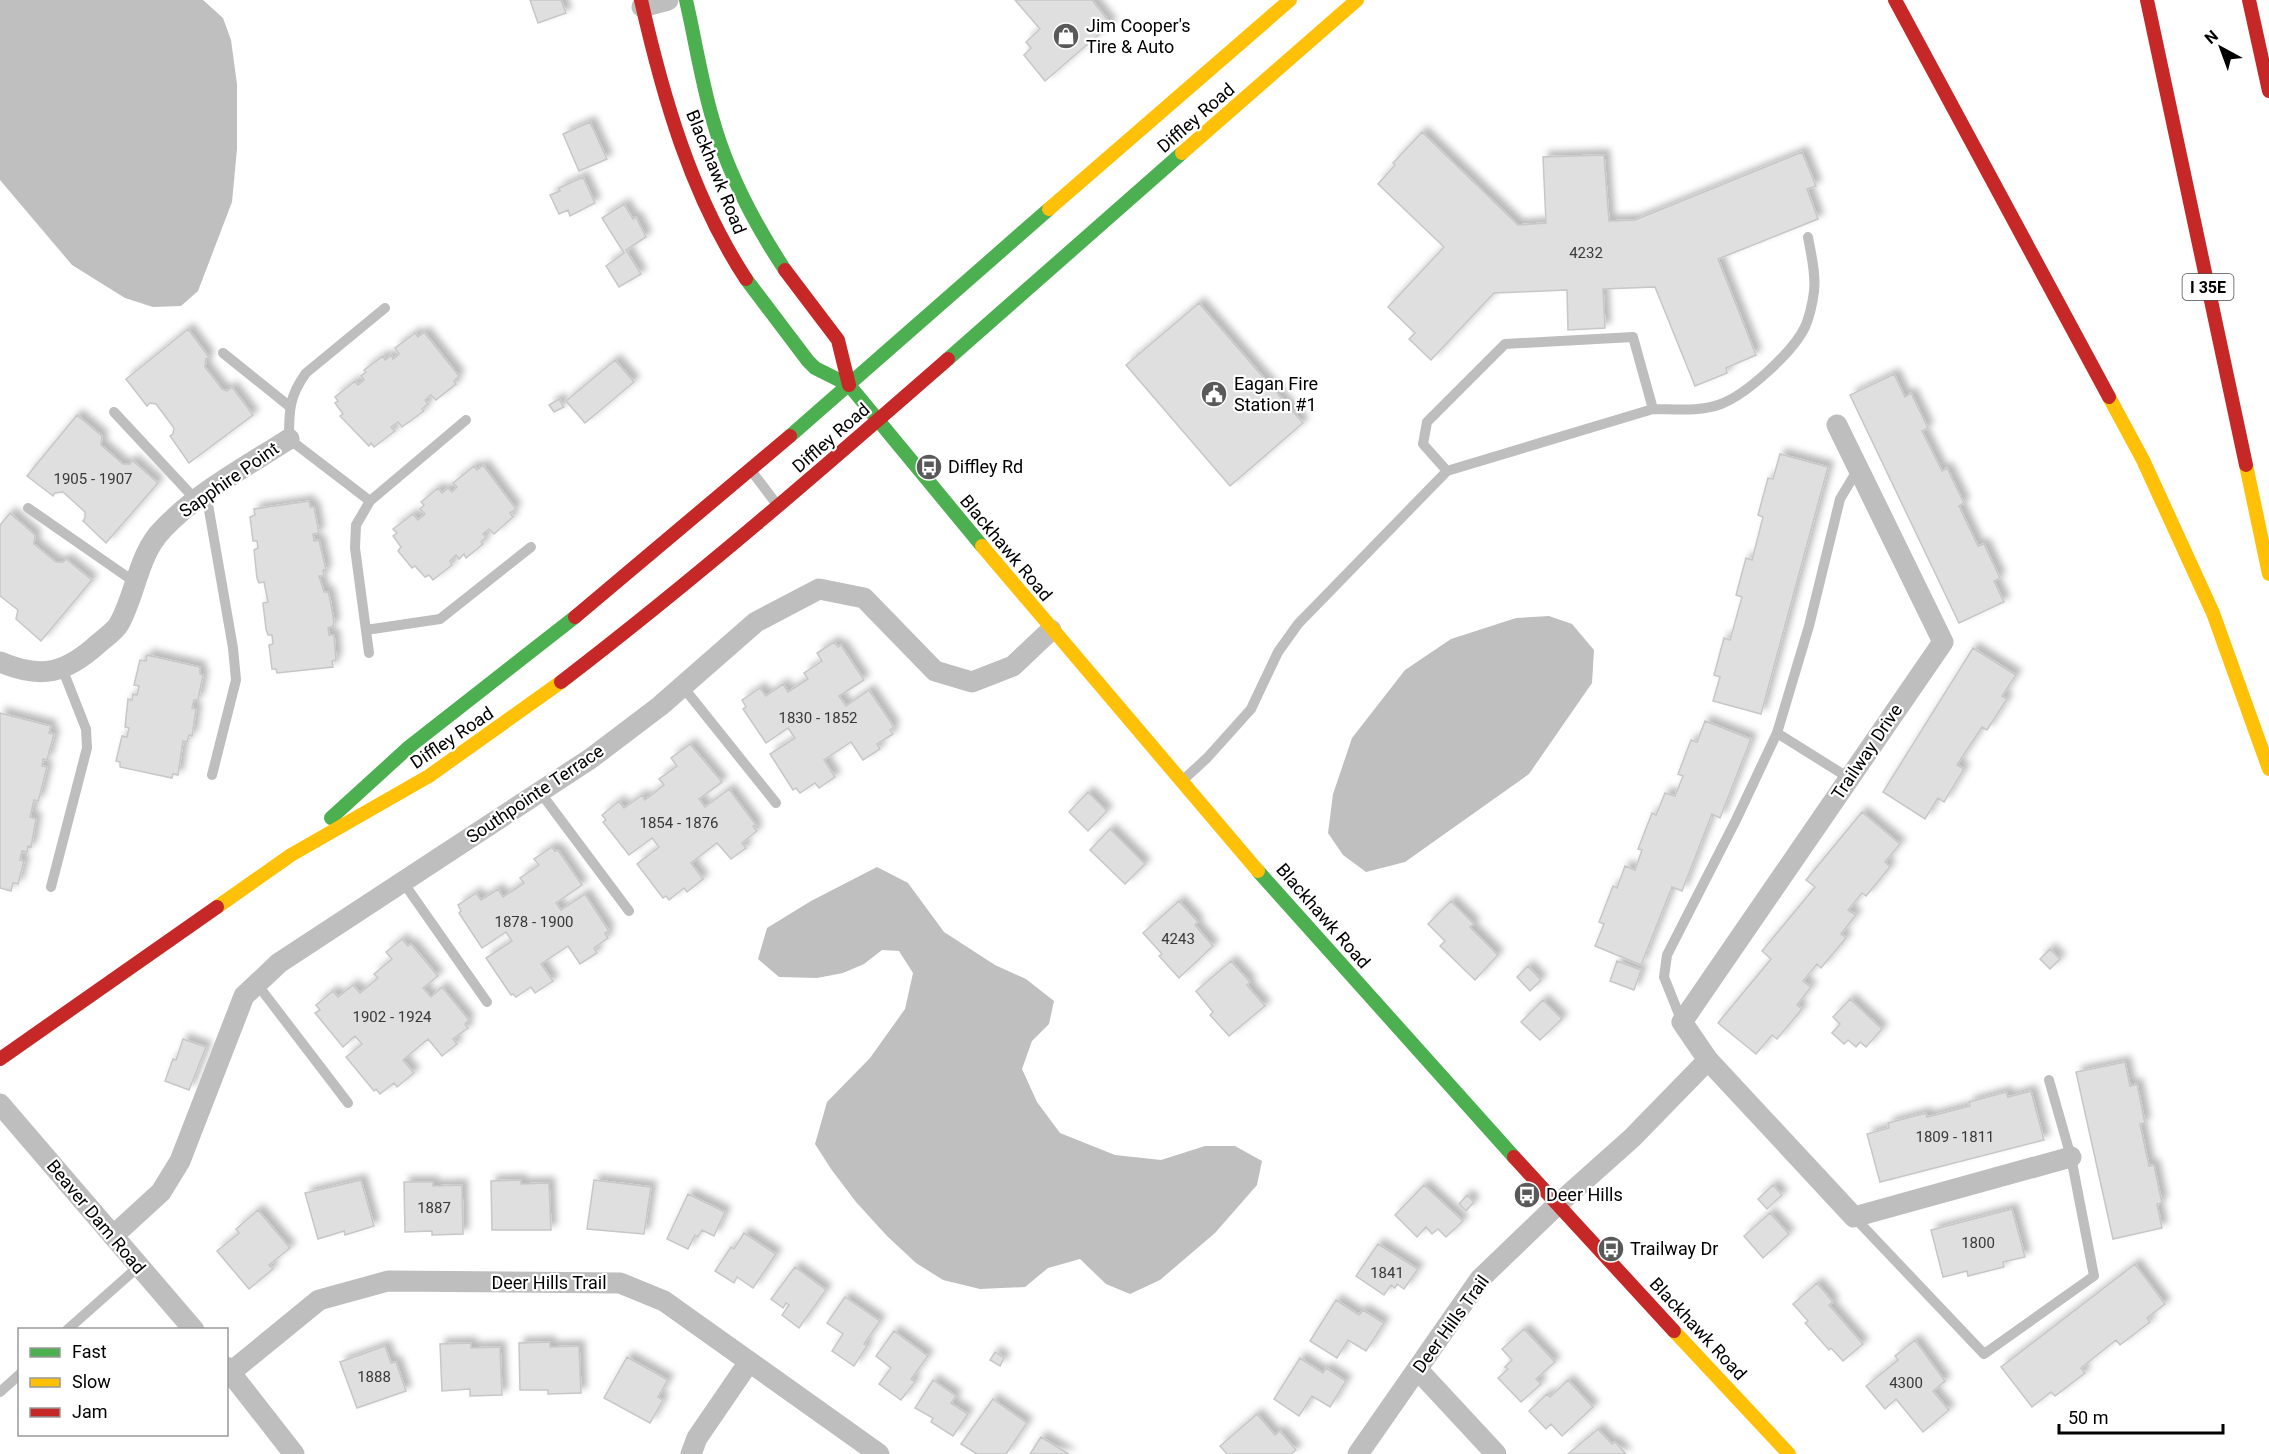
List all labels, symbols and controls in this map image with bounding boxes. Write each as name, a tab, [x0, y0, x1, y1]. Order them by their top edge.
place label: Jim Cooper's Tire & Auto	[1086, 15, 1190, 57]
north arrow	[2191, 18, 2251, 78]
shop icon: Jim Cooper's Tire & Auto	[1051, 21, 1081, 51]
text: N	[2201, 26, 2222, 48]
street label: Diffley Road	[1153, 78, 1239, 157]
street label: Blackhawk Road	[682, 107, 751, 237]
house number: 4232	[1569, 244, 1603, 262]
road number: I 35E	[2182, 274, 2234, 300]
place label: Eagan Fire Station #1	[1234, 373, 1318, 415]
public building icon: Eagan Fire Station #1	[1199, 379, 1229, 409]
street label: Diffley Road	[788, 398, 874, 477]
street label: Sapphire Point	[175, 437, 283, 522]
bus stop icon: Diffley Rd	[914, 452, 944, 482]
place label: Diffley Rd	[948, 456, 1023, 477]
house number: 1905 - 1907	[53, 470, 133, 488]
street label: Blackhawk Road	[956, 490, 1057, 605]
street label: Trailway Drive	[1827, 700, 1906, 804]
street label: Diffley Road	[406, 702, 497, 773]
house number: 1830 - 1852	[778, 709, 858, 727]
street label: Southpointe Terrace	[462, 740, 607, 847]
house number: 1854 - 1876	[639, 814, 719, 832]
street label: Blackhawk Road	[1272, 859, 1375, 972]
house number: 1878 - 1900	[494, 913, 574, 931]
house number: 4243	[1161, 930, 1195, 948]
house number: 1902 - 1924	[352, 1008, 432, 1026]
house number: 1809 - 1811	[1915, 1128, 1995, 1146]
street label: Beaver Dam Road	[43, 1155, 150, 1278]
bus stop icon: Deer Hills	[1512, 1180, 1542, 1210]
place label: Deer Hills	[1546, 1184, 1623, 1205]
house number: 1887	[417, 1199, 451, 1217]
bus stop icon: Trailway Dr	[1596, 1234, 1626, 1264]
house number: 1800	[1961, 1234, 1995, 1252]
place label: Trailway Dr	[1630, 1238, 1718, 1259]
house number: 1841	[1370, 1264, 1404, 1282]
street label: Deer Hills Trail	[1408, 1271, 1493, 1376]
street label: Deer Hills Trail	[491, 1272, 607, 1293]
street label: Blackhawk Road	[1646, 1273, 1751, 1384]
legend	[18, 1328, 228, 1436]
text: Fast	[72, 1341, 107, 1362]
house number: 1888	[357, 1368, 391, 1386]
text: Slow	[72, 1371, 111, 1392]
house number: 4300	[1889, 1374, 1923, 1392]
scale bar	[2059, 1397, 2222, 1435]
text: Jam	[72, 1401, 108, 1422]
text: 50 m	[2068, 1407, 2108, 1428]

